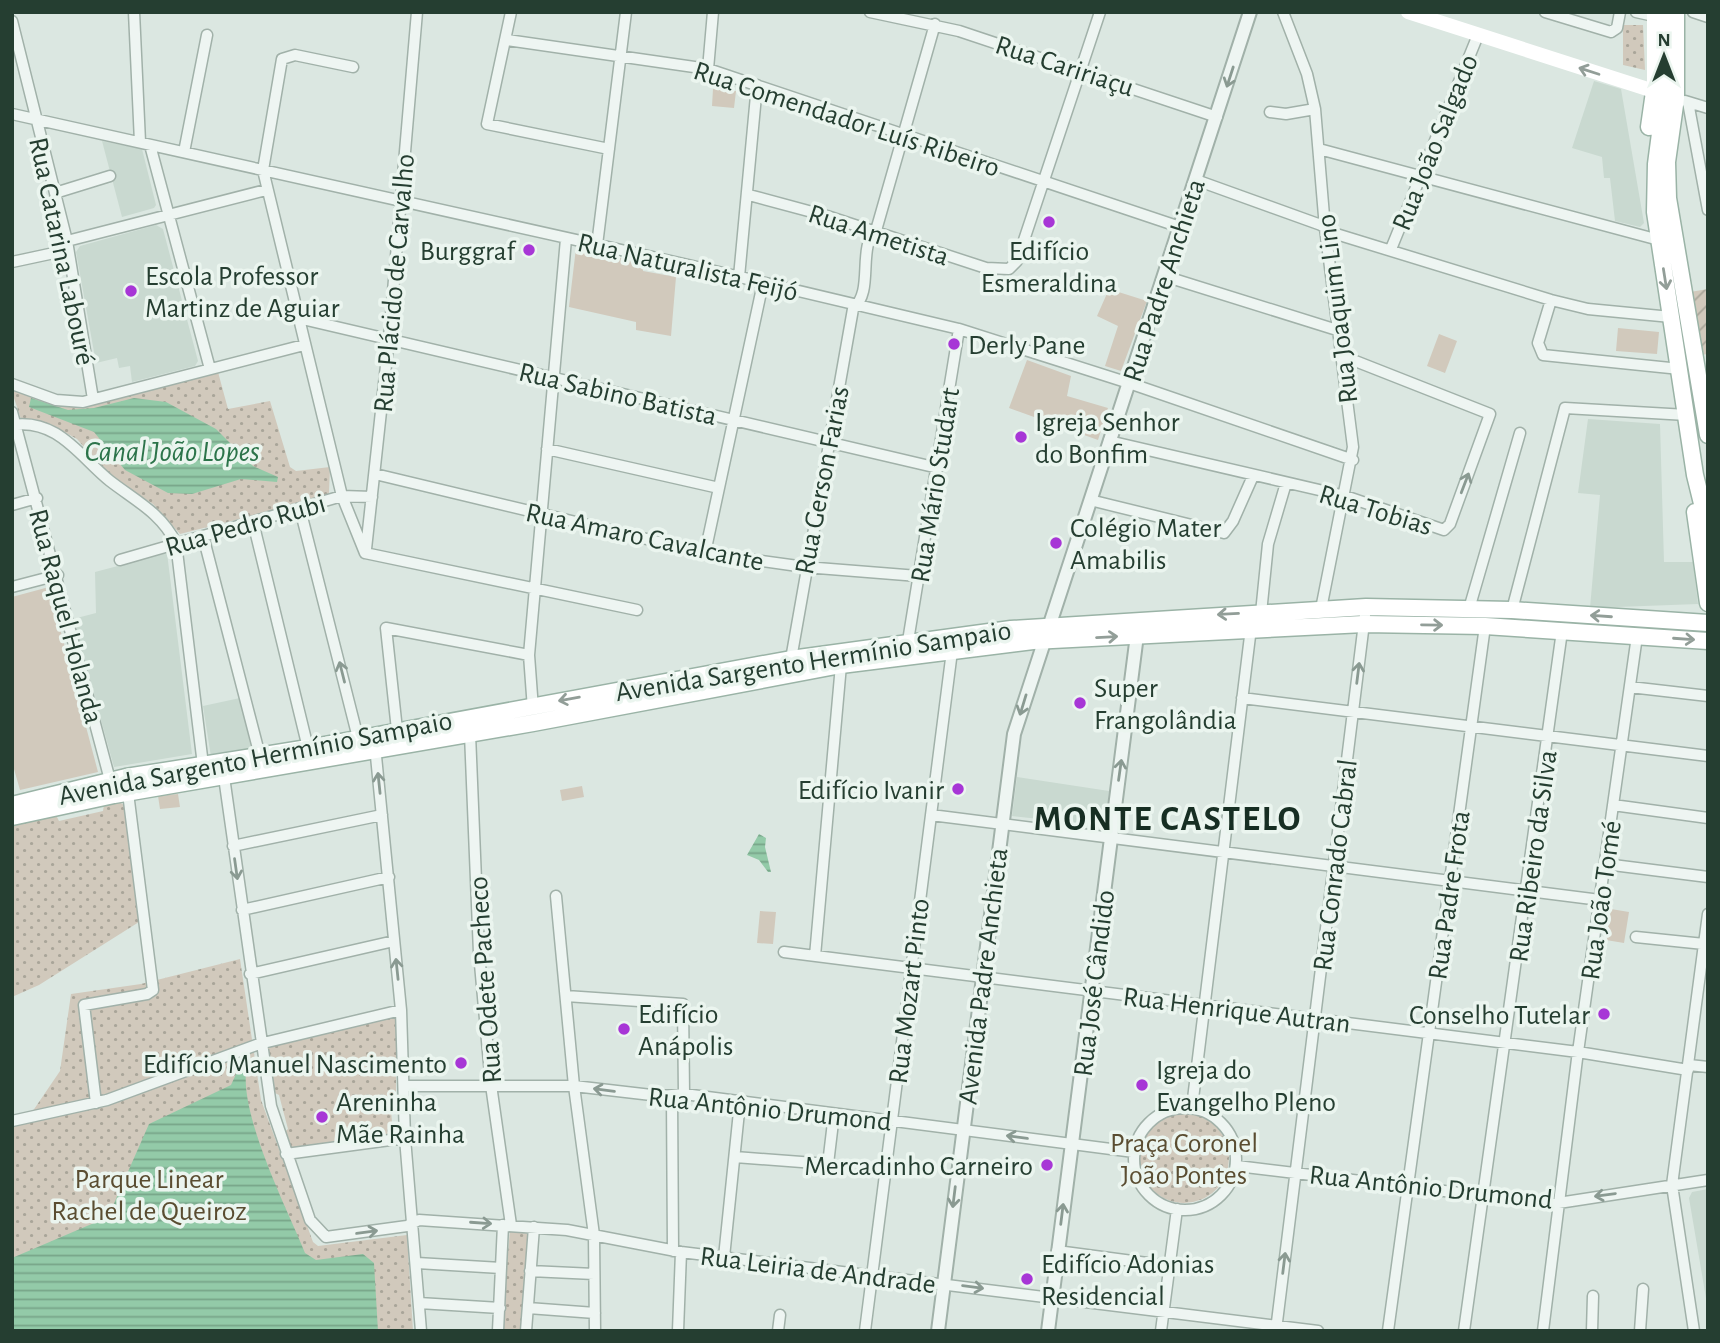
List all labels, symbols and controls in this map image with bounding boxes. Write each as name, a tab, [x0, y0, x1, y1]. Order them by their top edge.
north arrow	[1629, 21, 1699, 91]
street label: Rua Caririaçu	[992, 31, 1137, 102]
text: N	[1657, 31, 1671, 50]
street label: Rua João Salgado	[1388, 51, 1484, 235]
street label: Rua Comendador Luís Ribeiro	[690, 57, 1003, 183]
one-way arrow	[1579, 63, 1601, 76]
one-way arrow	[1222, 66, 1235, 88]
street label: Rua Catarina Labouré	[23, 135, 99, 368]
street label: Rua Plácido de Carvalho	[370, 153, 420, 414]
street label: Rua Padre Anchieta	[1119, 175, 1211, 386]
street label: Rua Ametista	[805, 200, 952, 272]
street label: Rua Joaquim Lino	[1312, 212, 1363, 405]
marker: Edifício Esmeraldina	[1041, 214, 1057, 230]
street label: Rua Naturalista Feijó	[575, 229, 801, 307]
place label: Burggraf	[420, 238, 517, 266]
place label: Edifício Esmeraldina	[981, 238, 1117, 298]
marker: Burggraf	[521, 242, 537, 258]
place label: Escola Professor Martinz de Aguiar	[145, 263, 339, 323]
one-way arrow	[1659, 268, 1672, 290]
marker: Escola Professor Martinz de Aguiar	[123, 283, 139, 299]
place label: Derly Pane	[968, 332, 1085, 360]
marker: Derly Pane	[946, 336, 962, 352]
street label: Rua Sabino Batista	[516, 359, 719, 431]
street label: Rua Gerson Farias	[791, 384, 855, 577]
street label: Rua Mário Studart	[907, 386, 965, 585]
place label: Igreja Senhor do Bonfim	[1035, 409, 1179, 469]
marker: Igreja Senhor do Bonfim	[1013, 429, 1029, 445]
water label: Canal João Lopes	[84, 437, 260, 467]
one-way arrow	[1460, 473, 1473, 495]
street label: Rua Tobias	[1315, 480, 1435, 541]
street label: Rua Pedro Rubi	[162, 490, 329, 562]
street label: Rua Amaro Cavalcante	[523, 499, 766, 577]
street label: Rua Raquel Holanda	[23, 506, 107, 727]
place label: Colégio Mater Amabilis	[1070, 515, 1221, 575]
marker: Colégio Mater Amabilis	[1048, 535, 1064, 551]
one-way arrow	[1217, 608, 1240, 621]
one-way arrow	[1590, 609, 1613, 622]
street label: Avenida Sargento Hermínio Sampaio	[613, 617, 1013, 707]
one-way arrow	[1420, 618, 1443, 632]
one-way arrow	[1096, 630, 1119, 643]
one-way arrow	[1672, 633, 1695, 646]
one-way arrow	[334, 661, 347, 683]
one-way arrow	[1351, 662, 1364, 684]
place label: Super Frangolândia	[1094, 675, 1237, 735]
one-way arrow	[558, 692, 581, 706]
one-way arrow	[1016, 694, 1029, 716]
marker: Super Frangolândia	[1072, 695, 1088, 711]
street label: Avenida Sargento Hermínio Sampaio	[56, 707, 455, 811]
street label: Rua Ribeiro da Silva	[1505, 748, 1563, 964]
street label: Rua Conrado Cabral	[1309, 758, 1363, 973]
one-way arrow	[1113, 759, 1126, 782]
one-way arrow	[372, 772, 385, 794]
place label: Edifício Ivanir	[798, 777, 944, 805]
marker: Edifício Ivanir	[950, 781, 966, 797]
district label: MONTE CASTELO	[1034, 802, 1302, 837]
street label: Rua Padre Frota	[1424, 809, 1476, 982]
street label: Rua João Tomé	[1577, 819, 1627, 982]
street label: Avenida Padre Anchieta	[954, 846, 1014, 1106]
one-way arrow	[230, 857, 243, 880]
street label: Rua Odete Pacheco	[465, 875, 507, 1084]
street label: Rua José Cândido	[1070, 888, 1120, 1078]
street label: Rua Mozart Pinto	[885, 897, 935, 1086]
one-way arrow	[390, 958, 403, 981]
street label: Rua Henrique Autran	[1121, 983, 1352, 1039]
place label: Edifício Anápolis	[638, 1001, 733, 1061]
place label: Conselho Tutelar	[1409, 1002, 1590, 1030]
marker: Conselho Tutelar	[1596, 1006, 1612, 1022]
marker: Edifício Anápolis	[616, 1021, 632, 1037]
place label: Edifício Manuel Nascimento	[143, 1051, 447, 1079]
marker: Edifício Manuel Nascimento	[453, 1055, 469, 1071]
place label: Igreja do Evangelho Pleno	[1156, 1057, 1336, 1117]
marker: Igreja do Evangelho Pleno	[1134, 1077, 1150, 1093]
one-way arrow	[593, 1083, 616, 1096]
street label: Rua Antônio Drumond	[647, 1083, 893, 1137]
place label: Areninha Mãe Rainha	[336, 1089, 465, 1149]
marker: Areninha Mãe Rainha	[314, 1109, 330, 1125]
one-way arrow	[1007, 1130, 1029, 1143]
park label: Praça Coronel João Pontes	[1110, 1130, 1258, 1190]
place label: Mercadinho Carneiro	[804, 1153, 1033, 1181]
marker: Mercadinho Carneiro	[1039, 1157, 1055, 1173]
street label: Rua Antônio Drumond	[1308, 1161, 1554, 1215]
park label: Parque Linear Rachel de Queiroz	[51, 1166, 247, 1226]
one-way arrow	[948, 1185, 961, 1208]
one-way arrow	[1594, 1189, 1617, 1202]
one-way arrow	[1056, 1203, 1069, 1226]
one-way arrow	[469, 1217, 491, 1230]
one-way arrow	[355, 1225, 378, 1238]
street label: Rua Leiria de Andrade	[698, 1243, 937, 1299]
place label: Edifício Adonias Residencial	[1041, 1251, 1214, 1311]
one-way arrow	[1278, 1252, 1291, 1275]
marker: Edifício Adonias Residencial	[1019, 1271, 1035, 1287]
one-way arrow	[961, 1281, 984, 1294]

